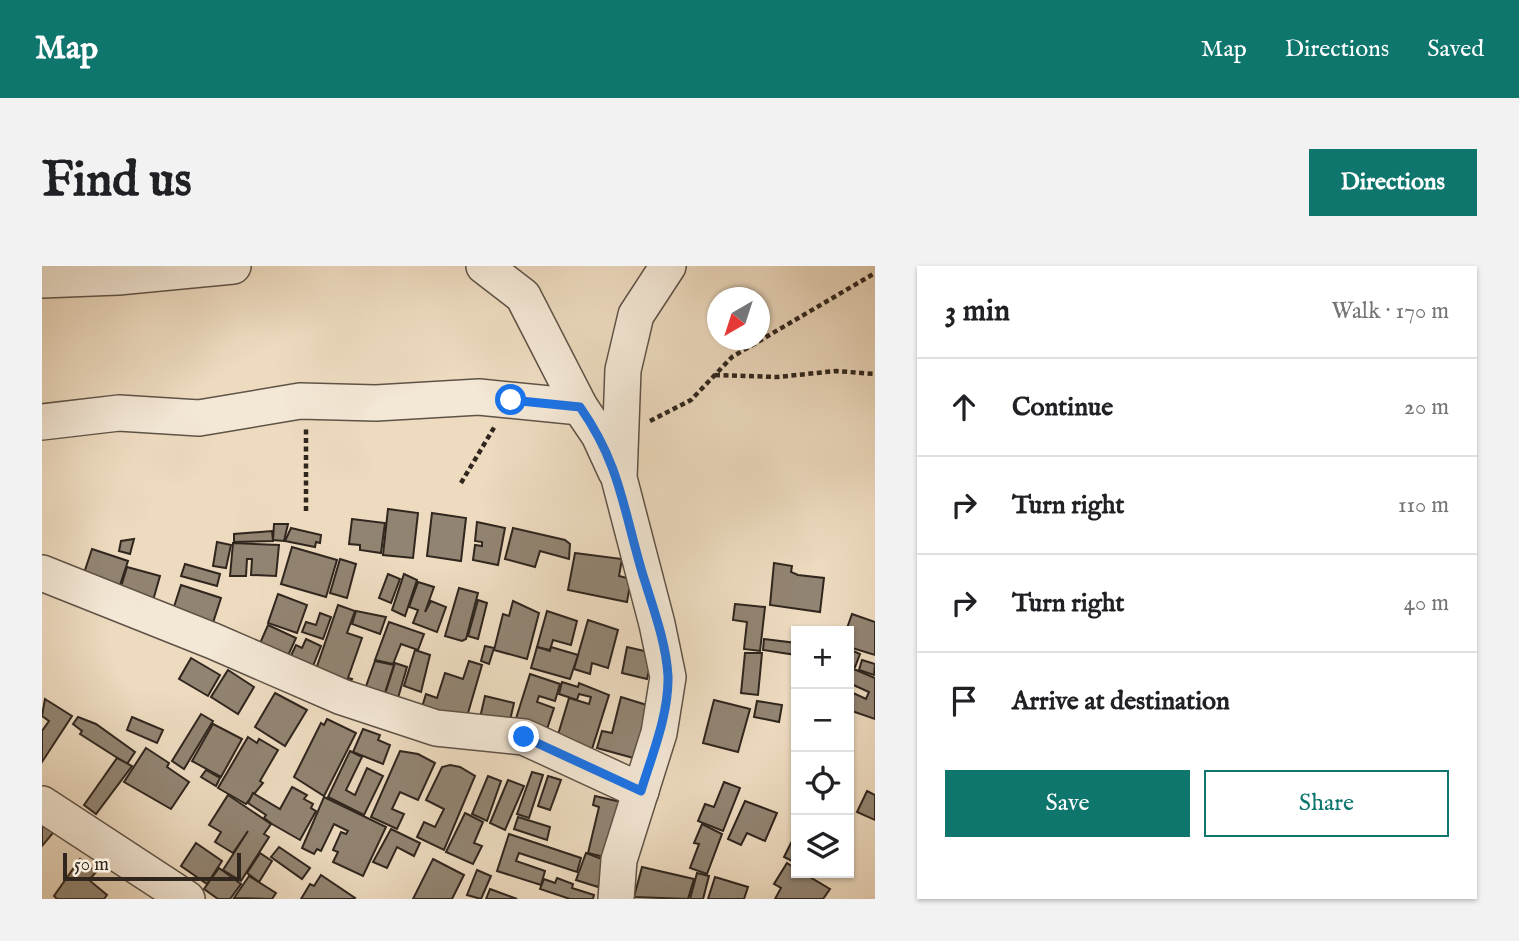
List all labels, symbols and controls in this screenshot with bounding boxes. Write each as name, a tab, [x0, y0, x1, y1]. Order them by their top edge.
text: Map	[35, 28, 98, 70]
text: Map	[1201, 34, 1247, 65]
text: Directions	[1285, 34, 1389, 65]
text: Saved	[1427, 34, 1484, 65]
button: Directions	[1309, 149, 1477, 216]
text: Find us	[42, 151, 192, 213]
north arrow	[707, 287, 770, 350]
text: 3 min	[945, 293, 1010, 331]
text: Walk · 170 m	[1331, 297, 1449, 326]
route start	[495, 384, 526, 415]
icon: ahead	[945, 388, 983, 426]
text: Continue	[1012, 391, 1113, 424]
text: 20 m	[1404, 393, 1449, 422]
icon: right	[945, 486, 983, 524]
text: Turn right	[1012, 489, 1125, 522]
text: 110 m	[1398, 491, 1449, 520]
icon: right	[945, 584, 983, 622]
text: Turn right	[1012, 587, 1125, 620]
text: 40 m	[1404, 589, 1449, 618]
map controls	[791, 626, 854, 878]
button: +	[791, 626, 854, 689]
icon: arrive	[945, 682, 983, 720]
text: Arrive at destination	[1012, 685, 1230, 718]
button: −	[791, 689, 854, 752]
route end	[508, 721, 539, 752]
button: locate	[791, 752, 854, 815]
button: Save	[945, 770, 1190, 837]
button: Share	[1204, 770, 1449, 837]
button: layers	[791, 815, 854, 878]
scale bar	[63, 850, 242, 882]
text: 50 m	[74, 853, 109, 877]

